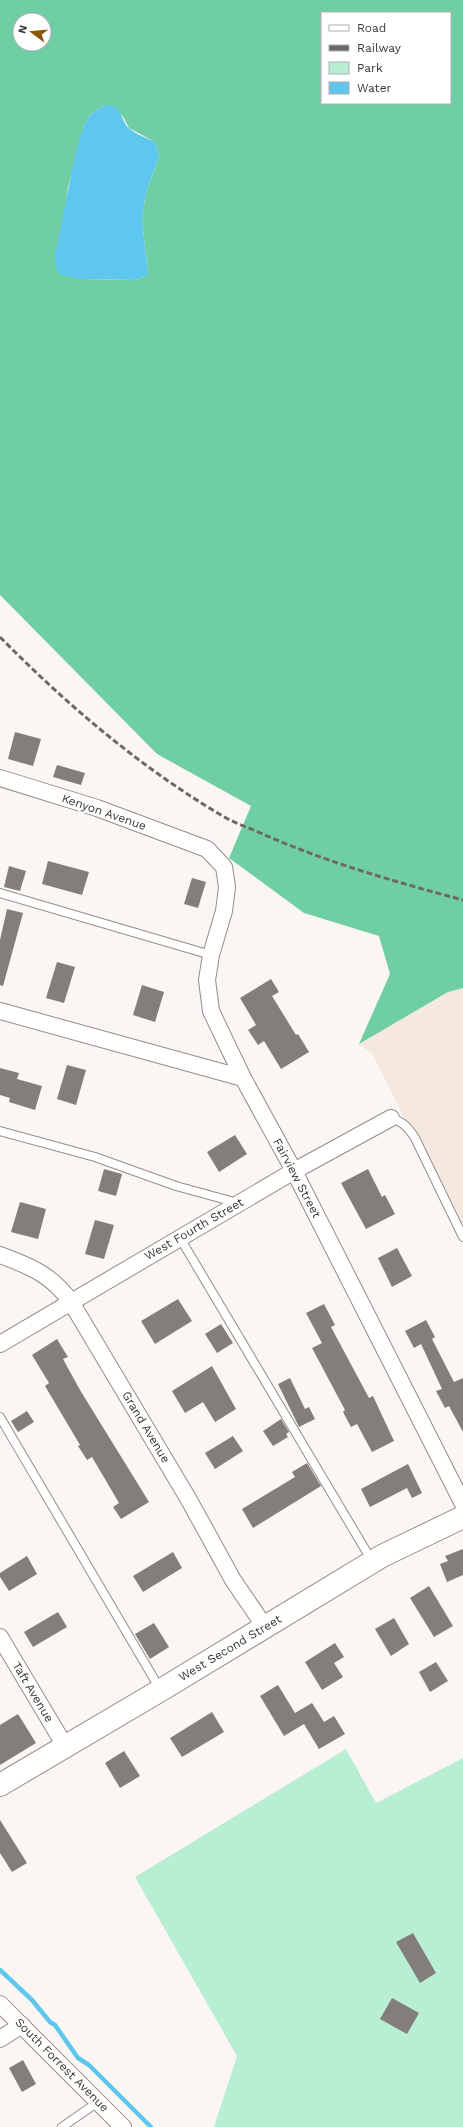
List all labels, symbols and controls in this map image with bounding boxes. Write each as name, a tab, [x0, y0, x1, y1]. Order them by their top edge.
north arrow	[12, 12, 52, 52]
legend	[321, 12, 451, 104]
text: Road	[357, 21, 386, 35]
text: N	[15, 24, 30, 35]
text: Railway	[357, 41, 402, 55]
text: Park	[357, 61, 383, 75]
text: Water	[357, 81, 392, 95]
street label: Kenyon Avenue	[60, 791, 148, 833]
street label: Fairview Street	[270, 1136, 324, 1220]
street label: West Fourth Street	[142, 1195, 246, 1263]
street label: Grand Avenue	[119, 1389, 173, 1465]
street label: West Second Street	[176, 1612, 284, 1684]
street label: Taft Avenue	[9, 1659, 57, 1725]
street label: South Forrest Avenue	[12, 2015, 112, 2115]

